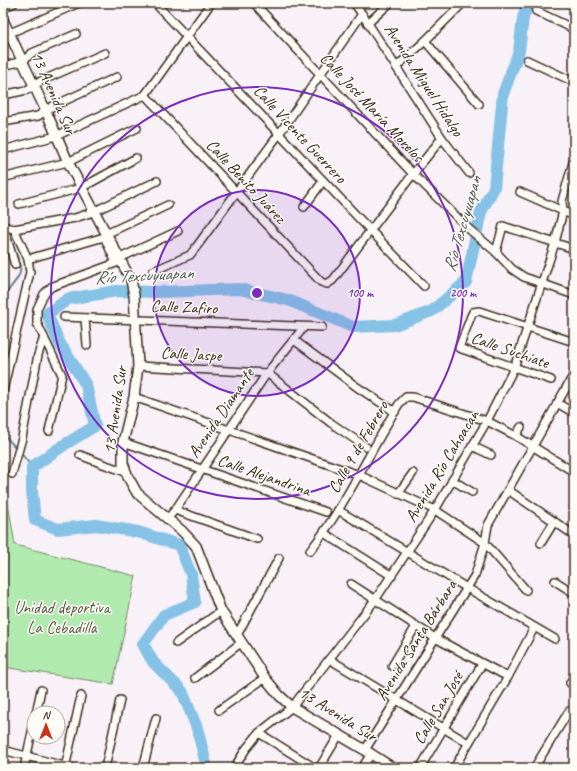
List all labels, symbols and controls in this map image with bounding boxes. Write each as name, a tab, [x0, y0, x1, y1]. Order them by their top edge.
street label: Avenida Miguel Hidalgo	[380, 20, 469, 141]
street label: Calle José María Morelos	[316, 48, 430, 168]
street label: 13 Avenida Sur	[27, 49, 82, 139]
street label: Calle Vicente Guerrero	[249, 80, 352, 188]
street label: Calle Benito Juárez	[202, 135, 291, 229]
water label: Río Texcuyuapan	[438, 172, 487, 274]
water label: Río Texcuyuapan	[94, 261, 196, 289]
text: 100 m	[347, 285, 374, 301]
text: 200 m	[450, 285, 477, 301]
centre of rings	[250, 286, 264, 300]
street label: Calle Zafiro	[150, 295, 219, 319]
street label: Calle Suchiate	[468, 327, 553, 374]
street label: Calle Jaspe	[160, 342, 223, 366]
street label: 13 Avenida Sur	[98, 363, 132, 455]
street label: Avenida Diamante	[183, 363, 259, 462]
street label: Calle 9 de Febrero	[323, 396, 393, 497]
street label: Avenida Río Cahoacan	[400, 405, 484, 526]
street label: Calle Alejandrina	[215, 449, 315, 501]
street label: Avenida Santa Bárbara	[371, 575, 462, 704]
park label: Unidad deportiva La Cebadilla	[14, 597, 112, 638]
street label: Calle San José	[408, 666, 469, 748]
street label: 13 Avenida Sur	[295, 682, 382, 747]
north arrow	[26, 705, 66, 745]
text: N	[43, 708, 52, 722]

